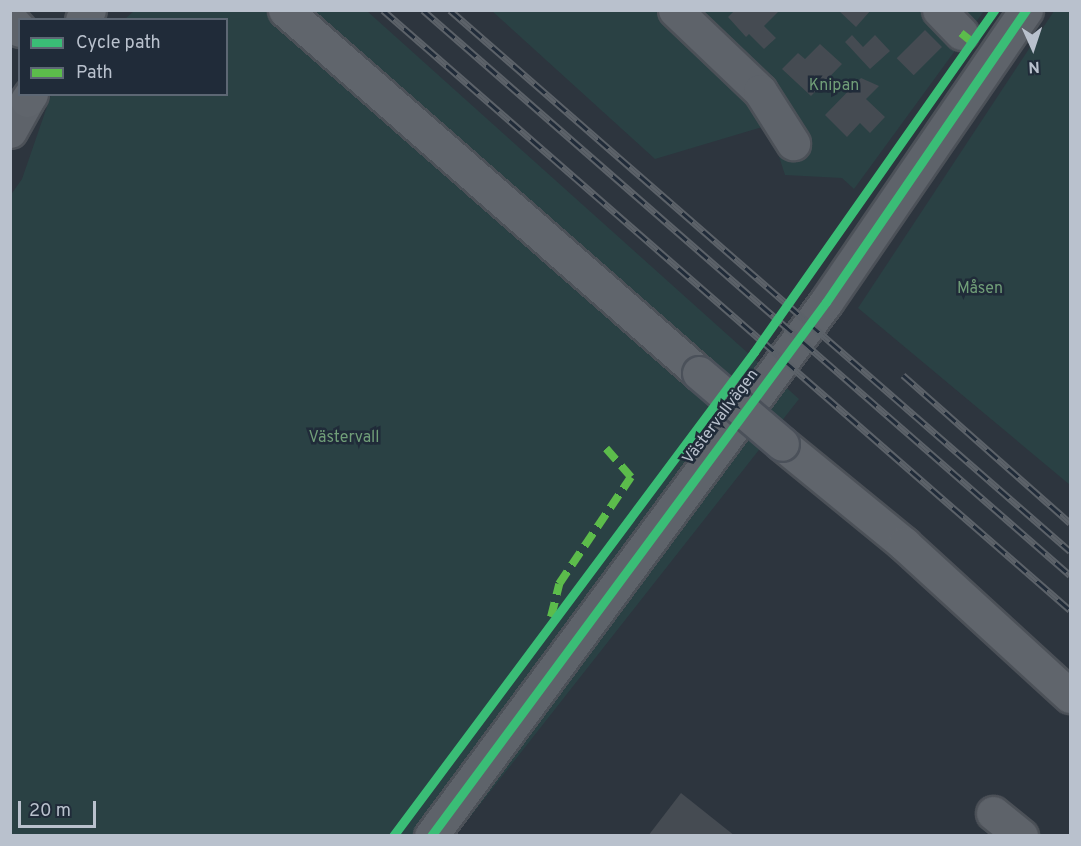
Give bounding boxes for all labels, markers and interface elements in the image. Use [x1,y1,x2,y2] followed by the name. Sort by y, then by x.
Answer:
[18,18,228,96] legend
[1003,18,1063,78] north arrow
[76,32,161,55] text: Cycle path
[1028,56,1040,76] text: N
[76,62,113,85] text: Path
[809,76,859,96] park label: Knipan
[957,279,1003,299] park label: Måsen
[679,366,763,468] street label: Västervallvägen
[309,428,379,448] park label: Västervall
[21,789,99,827] scale bar
[29,800,71,823] text: 20 m

